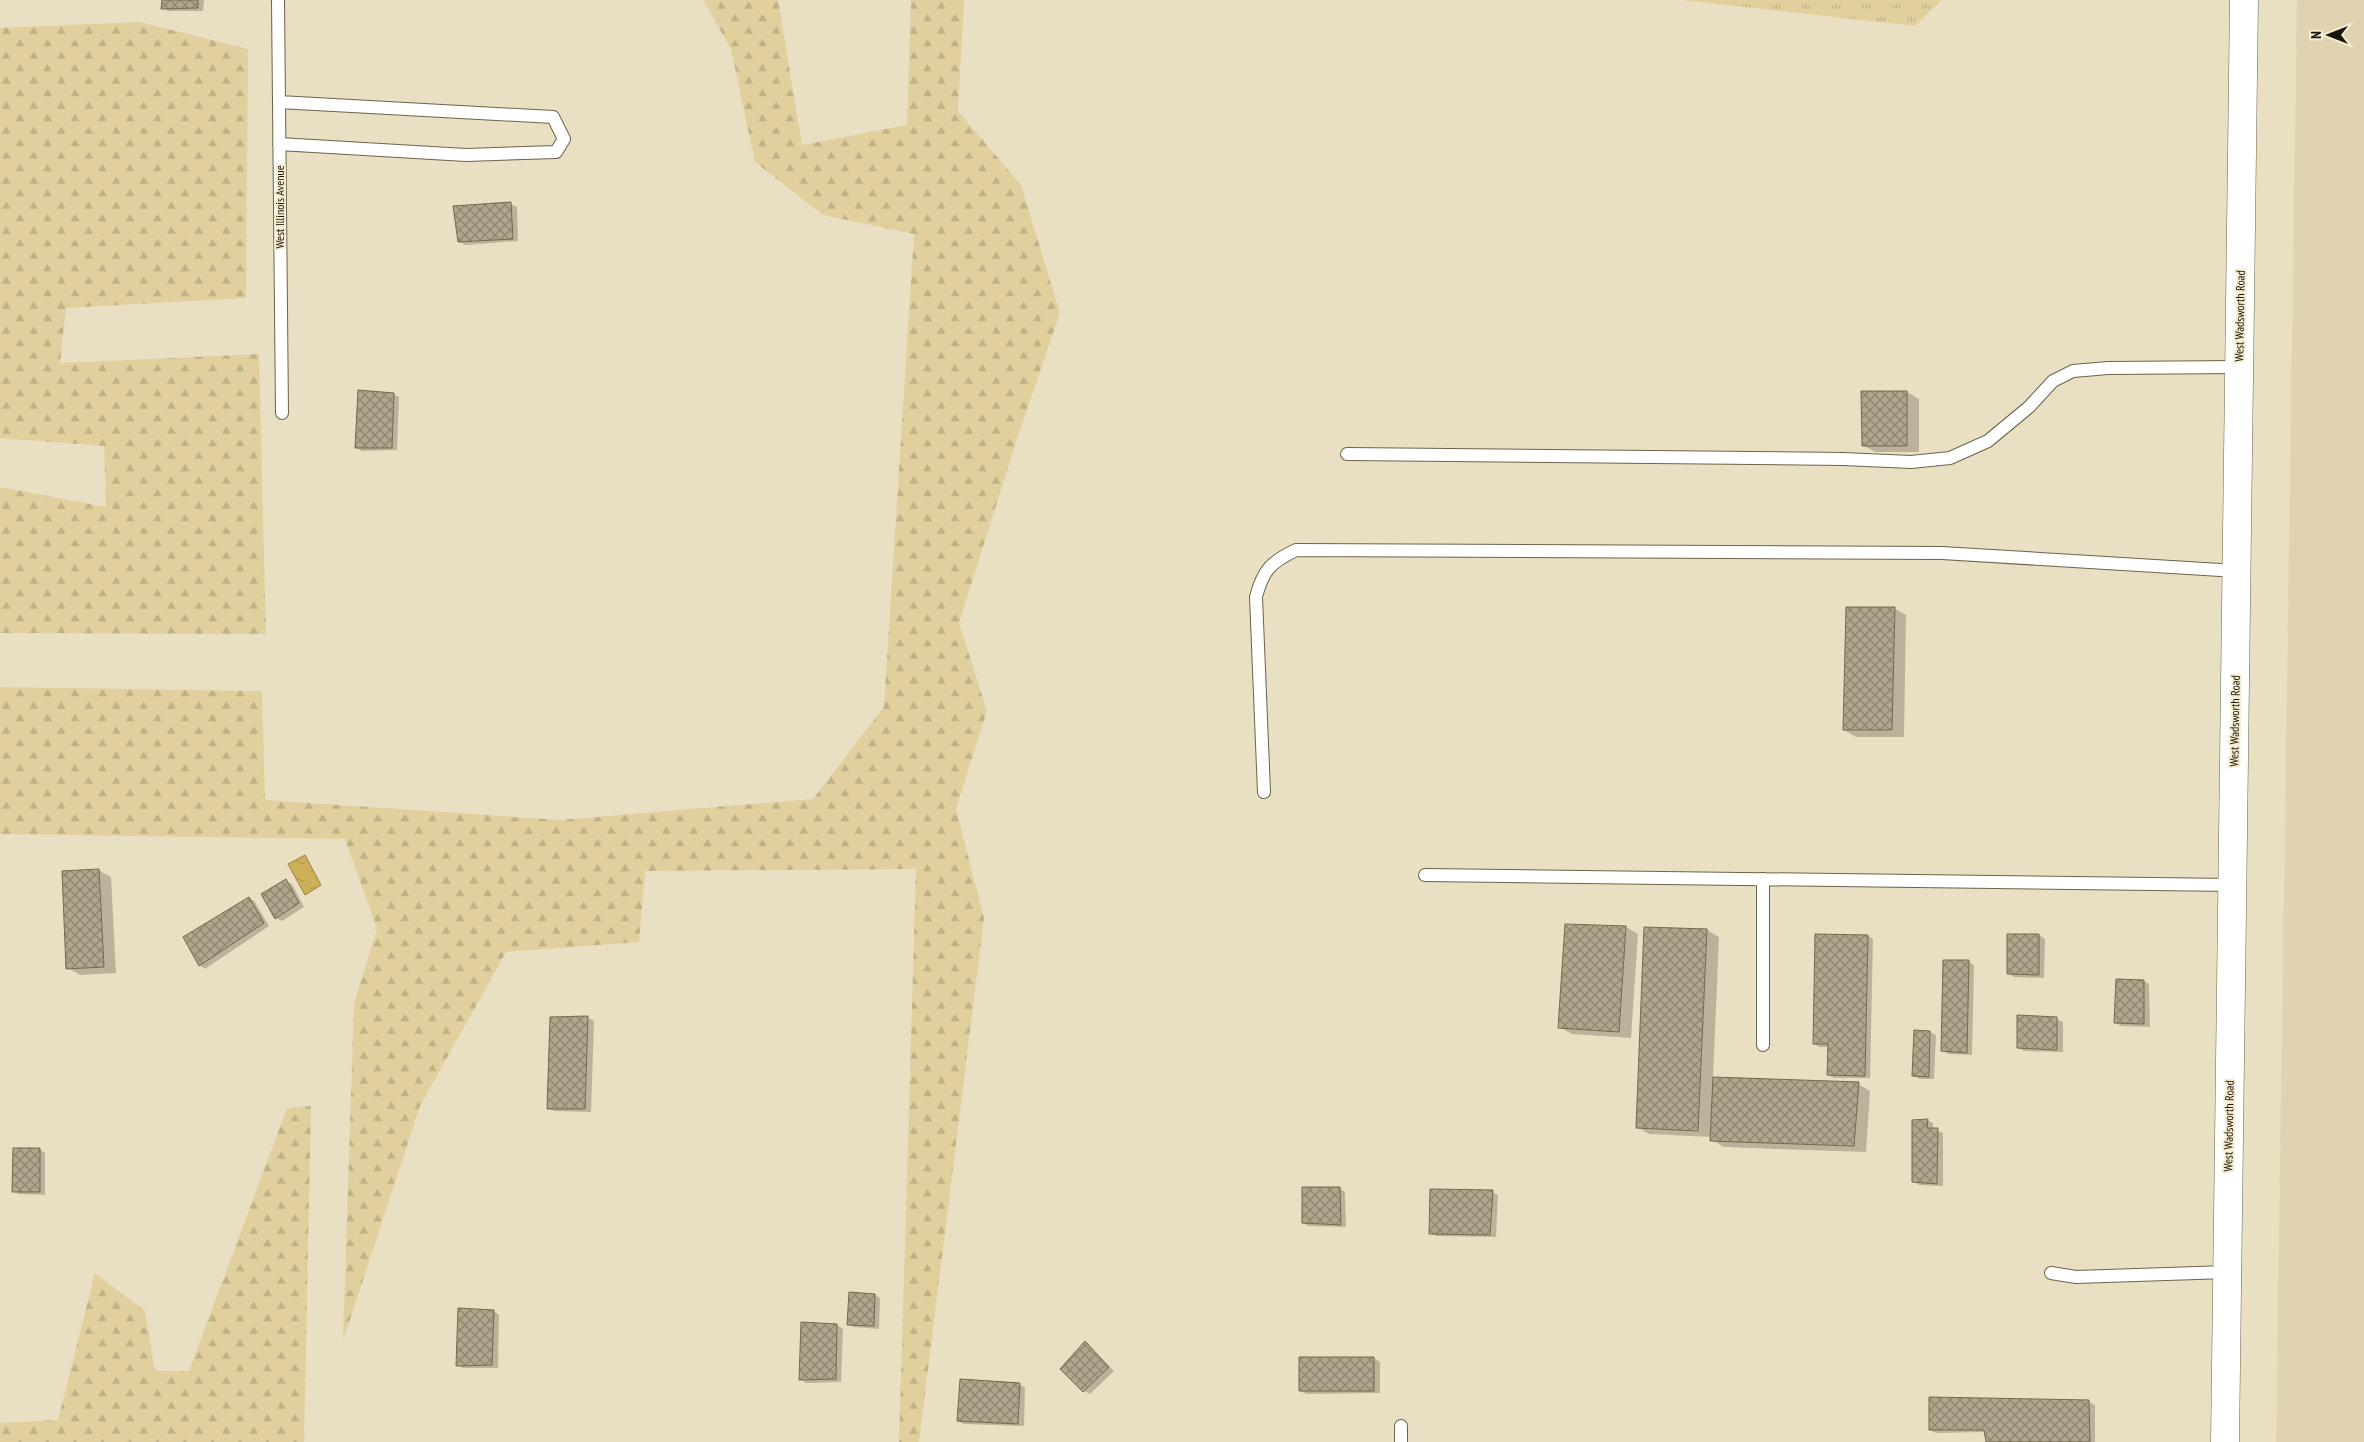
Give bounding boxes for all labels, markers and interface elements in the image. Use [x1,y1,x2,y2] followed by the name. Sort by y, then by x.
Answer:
[2304,10,2354,60] north arrow
[2307,31,2325,39] text: N
[272,165,287,249] street label: West Illinois Avenue
[2231,270,2248,362] street label: West Wadsworth Road
[2226,675,2243,767] street label: West Wadsworth Road
[2220,1080,2237,1172] street label: West Wadsworth Road

